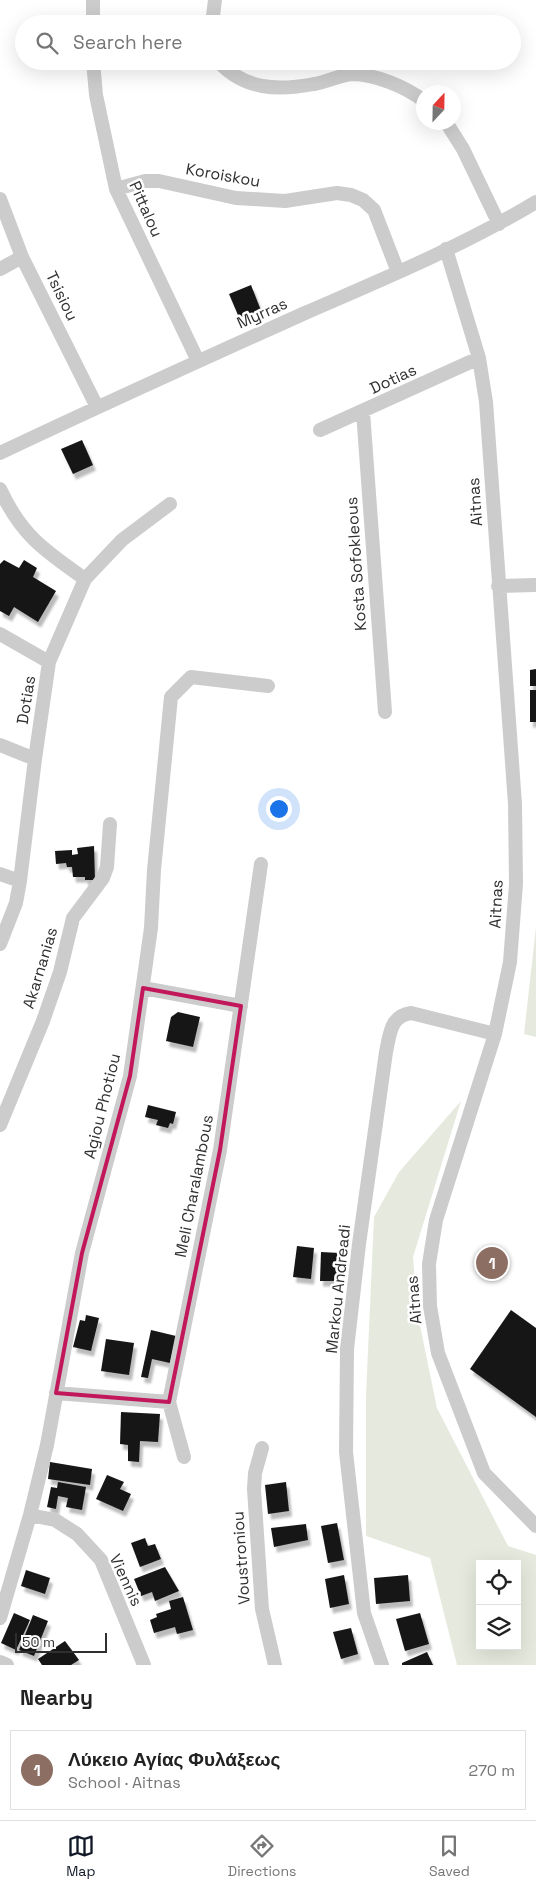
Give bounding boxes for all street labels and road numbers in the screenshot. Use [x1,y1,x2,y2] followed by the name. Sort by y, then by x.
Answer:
[184,158,262,192] street label: Koroiskou
[124,178,168,240] street label: Pittalou
[41,268,83,324] street label: Tsisiou
[234,293,290,333] street label: Myrras
[366,359,420,399] street label: Dotias
[463,477,487,527] street label: Aitnas
[341,496,371,632] street label: Kosta Sofokleous
[12,674,40,726] street label: Dotias
[484,879,508,929] street label: Aitnas
[18,925,62,1011] street label: Akarnanias
[79,1051,125,1161] street label: Agiou Photiou
[170,1113,218,1259] street label: Meli Charalambous
[321,1224,355,1354] street label: Markou Andreadi
[401,1275,427,1325] street label: Aitnas
[227,1511,255,1605] street label: Voustroniou
[105,1551,147,1609] street label: Viennis

